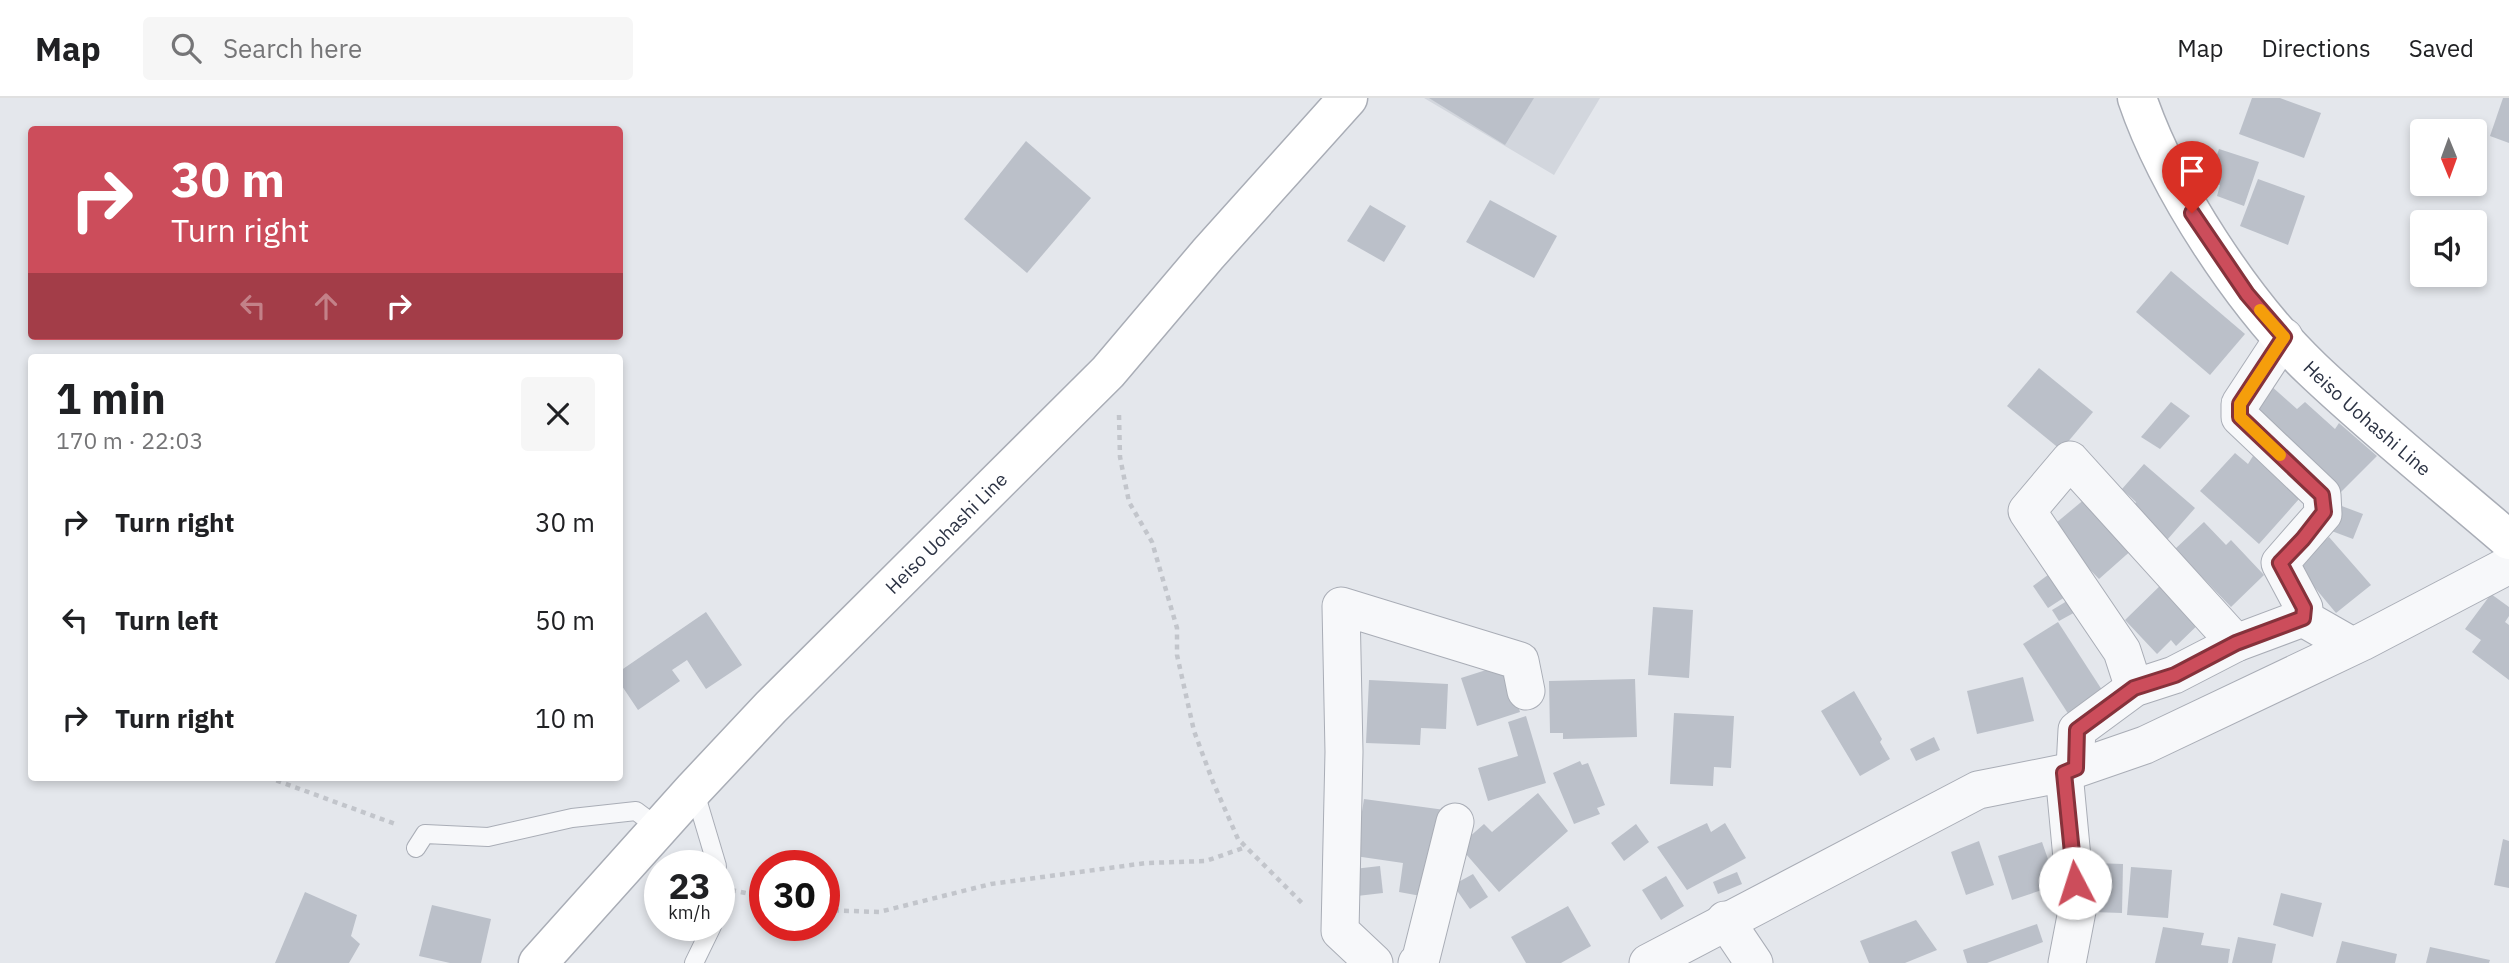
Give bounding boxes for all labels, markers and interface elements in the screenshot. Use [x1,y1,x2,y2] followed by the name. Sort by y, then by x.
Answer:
[143,17,633,80] search box
[35,27,101,70] text: Map
[167,29,205,67] icon: search
[223,31,362,65] text: Search here
[2177,32,2223,64] text: Map
[2261,32,2371,64] text: Directions
[2409,32,2474,64] text: Saved
[2410,119,2487,196] north arrow
[2410,119,2487,287] map controls
[2162,141,2222,213] pin
[171,147,285,210] text: 30 m
[2173,152,2211,190] icon: arrive
[56,154,147,245] icon: right
[171,209,309,251] text: Turn right
[2410,210,2487,287] button: sound
[234,287,272,325] icon: left
[307,287,345,325] icon: ahead
[380,287,418,325] icon: right
[2298,355,2436,481] street label: Heiso Uohashi Line
[56,371,166,426] text: 1 min
[521,377,595,451] button: close
[56,425,203,455] text: 170 m · 22:03
[880,467,1012,599] street label: Heiso Uohashi Line
[56,503,94,541] icon: right
[115,505,234,539] text: Turn right
[535,505,595,539] text: 30 m
[56,601,94,639] icon: left
[115,603,218,637] text: Turn left
[535,603,595,637] text: 50 m
[56,699,94,737] icon: right
[115,701,234,735] text: Turn right
[535,701,595,735] text: 10 m
[2038,846,2112,920] position arrow
[749,850,840,941] speed limit sign: 30
[668,863,711,909] text: 23
[668,901,711,924] text: km/h

